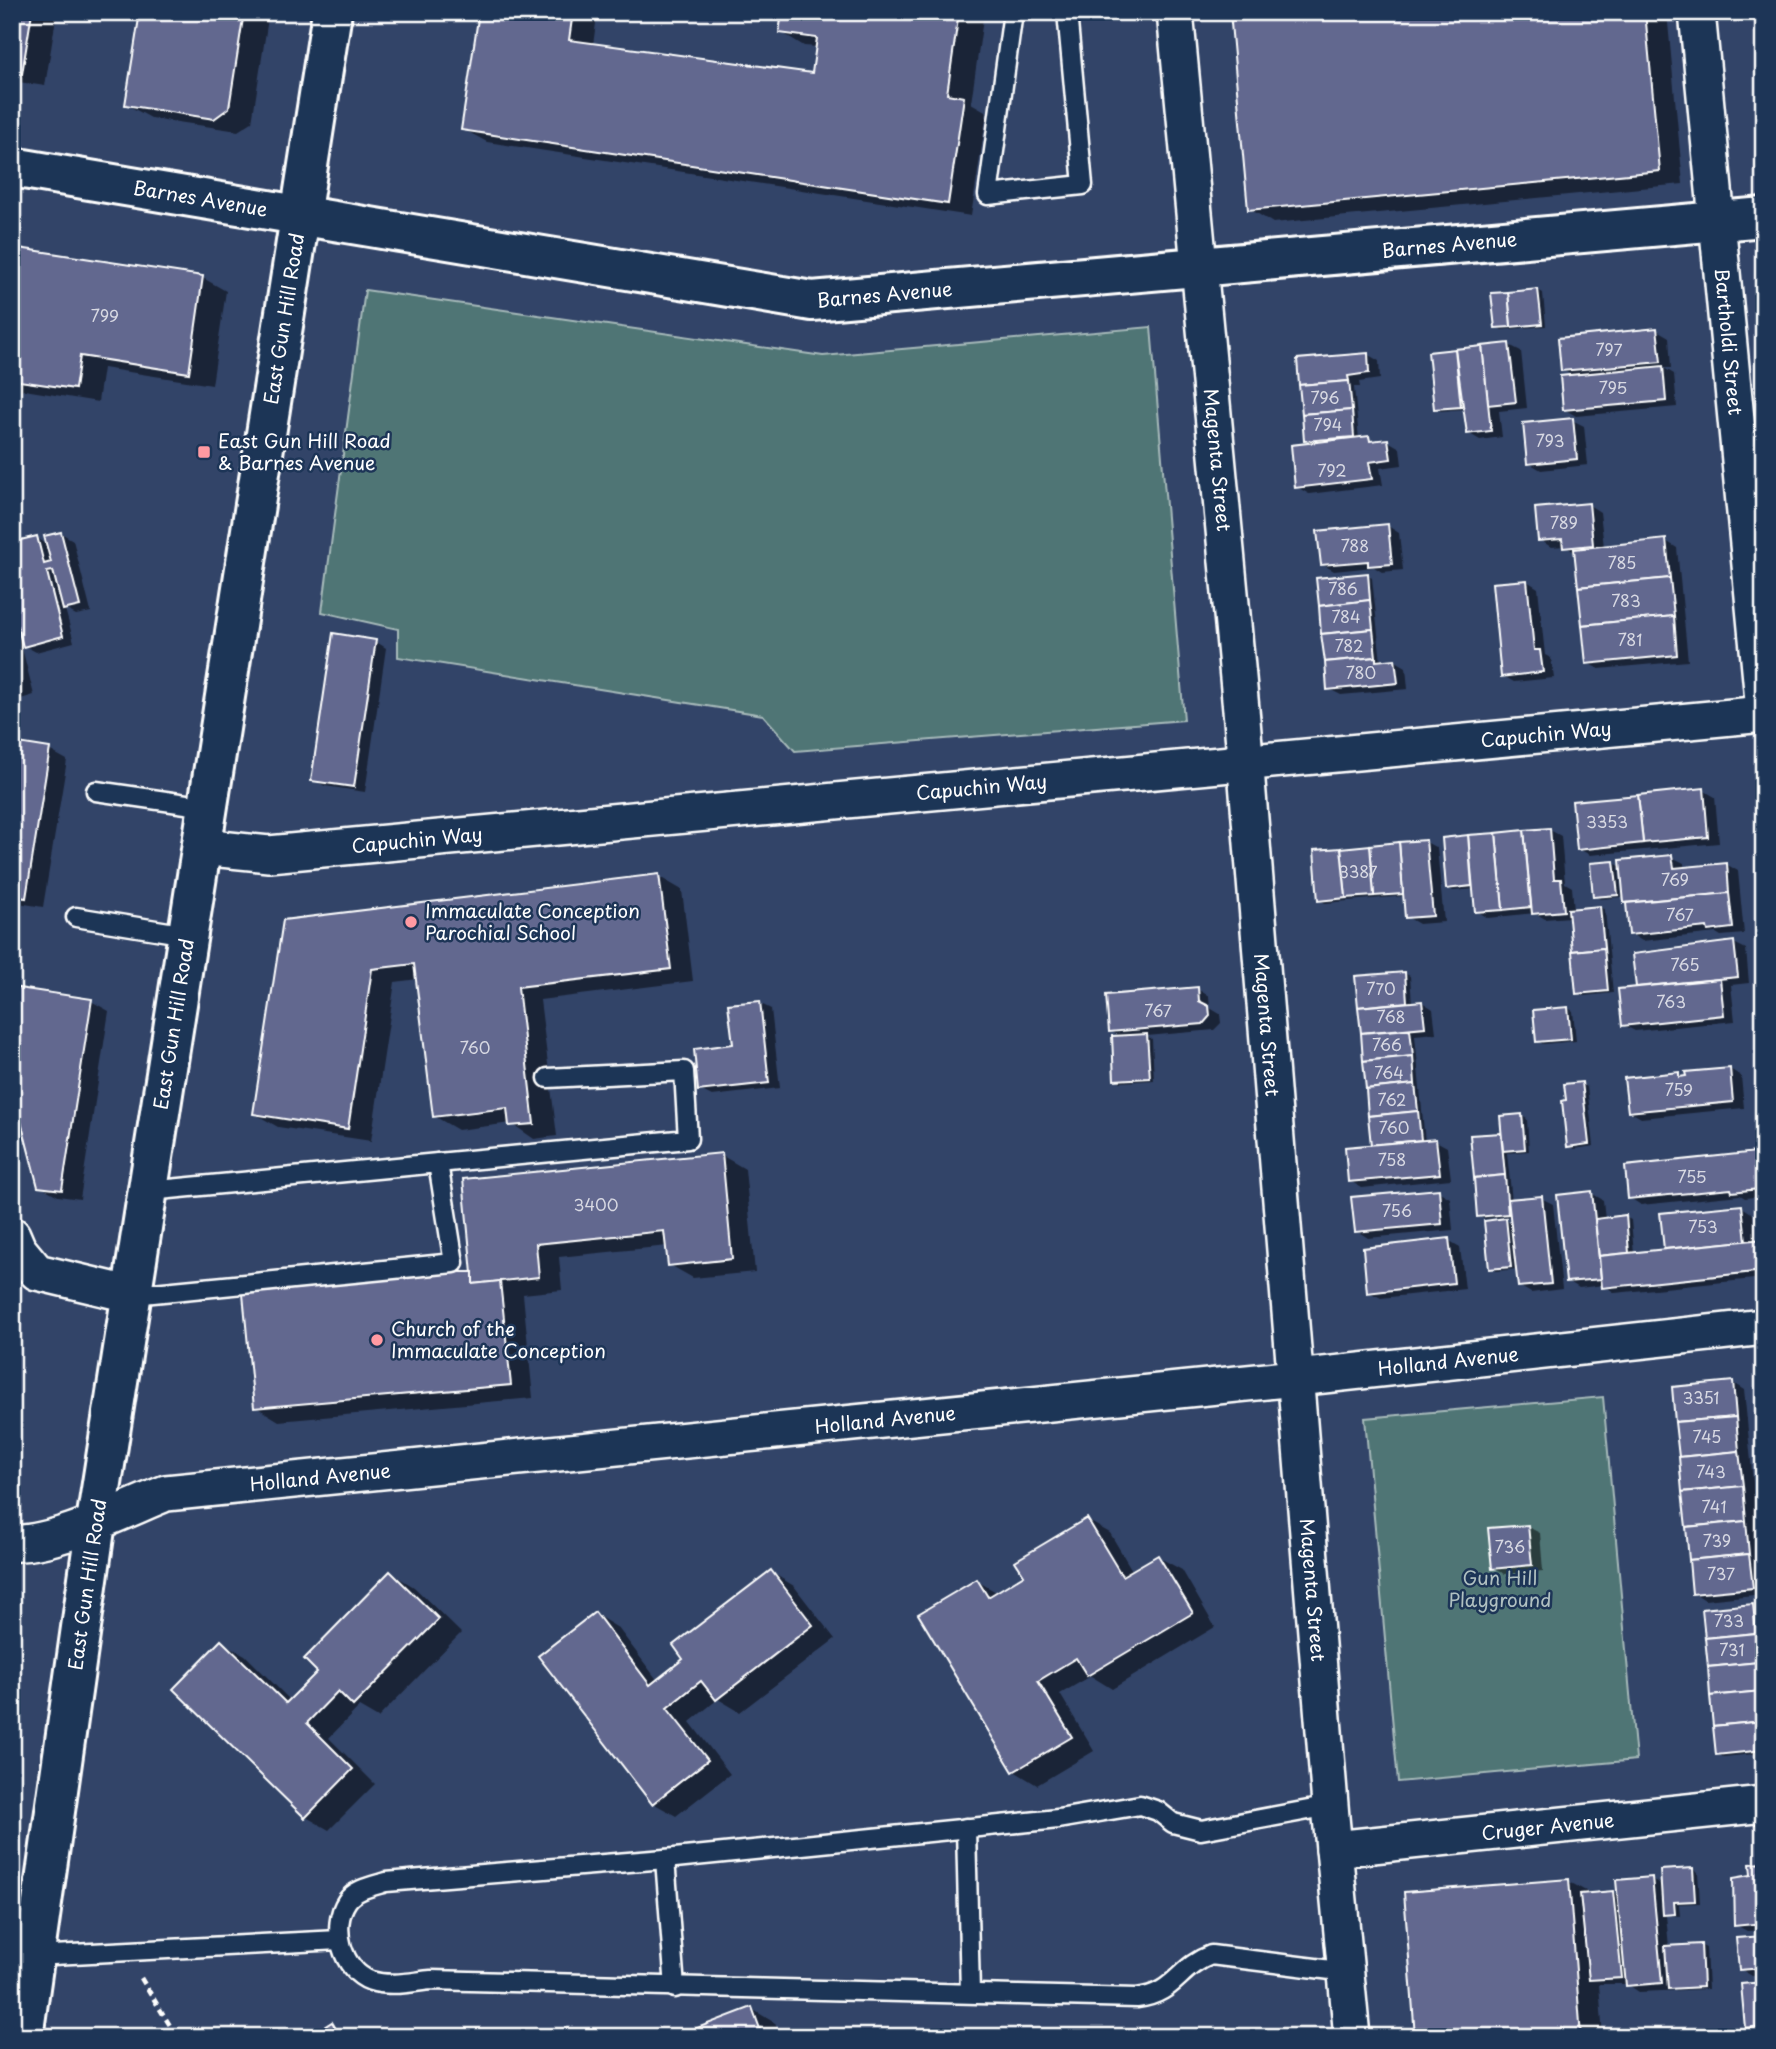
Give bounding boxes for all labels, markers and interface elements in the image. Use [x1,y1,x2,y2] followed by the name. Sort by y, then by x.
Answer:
[131,173,270,223] street label: Barnes Avenue
[1380,224,1518,264] street label: Barnes Avenue
[256,231,310,406] street label: East Gun Hill Road
[1709,266,1751,417] street label: Bartholdi Street
[816,274,953,314] street label: Barnes Avenue
[91,303,119,327] house number: 799
[1596,337,1622,361] house number: 797
[1599,375,1627,399] house number: 795
[1310,385,1340,409] house number: 796
[1198,387,1239,533] street label: Magenta Street
[1314,412,1342,436] house number: 794
[218,426,391,476] place label: East Gun Hill Road & Barnes Avenue
[1536,428,1564,452] house number: 793
[196,444,212,460] marker: East Gun Hill Road & Barnes Avenue
[1317,458,1347,482] house number: 792
[1550,510,1578,534] house number: 789
[1341,533,1369,557] house number: 788
[1608,550,1636,574] house number: 785
[1328,576,1358,600] house number: 786
[1611,588,1641,612] house number: 783
[1331,604,1361,628] house number: 784
[1618,627,1642,651] house number: 781
[1335,633,1363,657] house number: 782
[1346,660,1376,684] house number: 780
[1479,713,1613,753] street label: Capuchin Way
[915,766,1048,806] street label: Capuchin Way
[1586,809,1628,833] house number: 3353
[350,819,484,859] street label: Capuchin Way
[1338,859,1378,883] house number: 3387
[1661,867,1689,891] house number: 769
[425,896,640,946] place label: Immaculate Conception Parochial School
[1666,902,1694,926] house number: 767
[403,914,419,930] marker: Immaculate Conception Parochial School
[146,937,200,1112] street label: East Gun Hill Road
[1248,952,1288,1098] street label: Magenta Street
[1671,952,1699,976] house number: 765
[1366,976,1396,1000] house number: 770
[1656,989,1686,1013] house number: 763
[1144,998,1172,1022] house number: 767
[1377,1004,1405,1028] house number: 768
[1372,1032,1402,1056] house number: 766
[460,1035,490,1059] house number: 760
[1374,1060,1404,1084] house number: 764
[1665,1077,1693,1101] house number: 759
[1378,1087,1406,1111] house number: 762
[1379,1115,1409,1139] house number: 760
[1378,1147,1406,1171] house number: 758
[1678,1164,1706,1188] house number: 755
[574,1192,618,1216] house number: 3400
[1382,1198,1412,1222] house number: 756
[1688,1214,1718,1238] house number: 753
[391,1314,606,1364] place label: Church of the Immaculate Conception
[369,1332,385,1348] marker: Church of the Immaculate Conception
[1376,1339,1520,1382] street label: Holland Avenue
[1683,1385,1719,1409] house number: 3351
[813,1398,957,1440] street label: Holland Avenue
[1693,1424,1721,1448] house number: 745
[248,1455,392,1497] street label: Holland Avenue
[1696,1459,1726,1483] house number: 743
[1701,1494,1727,1518] house number: 741
[60,1497,112,1672] street label: East Gun Hill Road
[1294,1517,1333,1663] street label: Magenta Street
[1703,1528,1731,1552] house number: 739
[1495,1534,1525,1558] house number: 736
[1707,1561,1735,1585] house number: 737
[1449,1563,1551,1613] park label: Gun Hill Playground
[1714,1608,1744,1632] house number: 733
[1719,1637,1745,1661] house number: 731
[1480,1805,1616,1846] street label: Cruger Avenue

